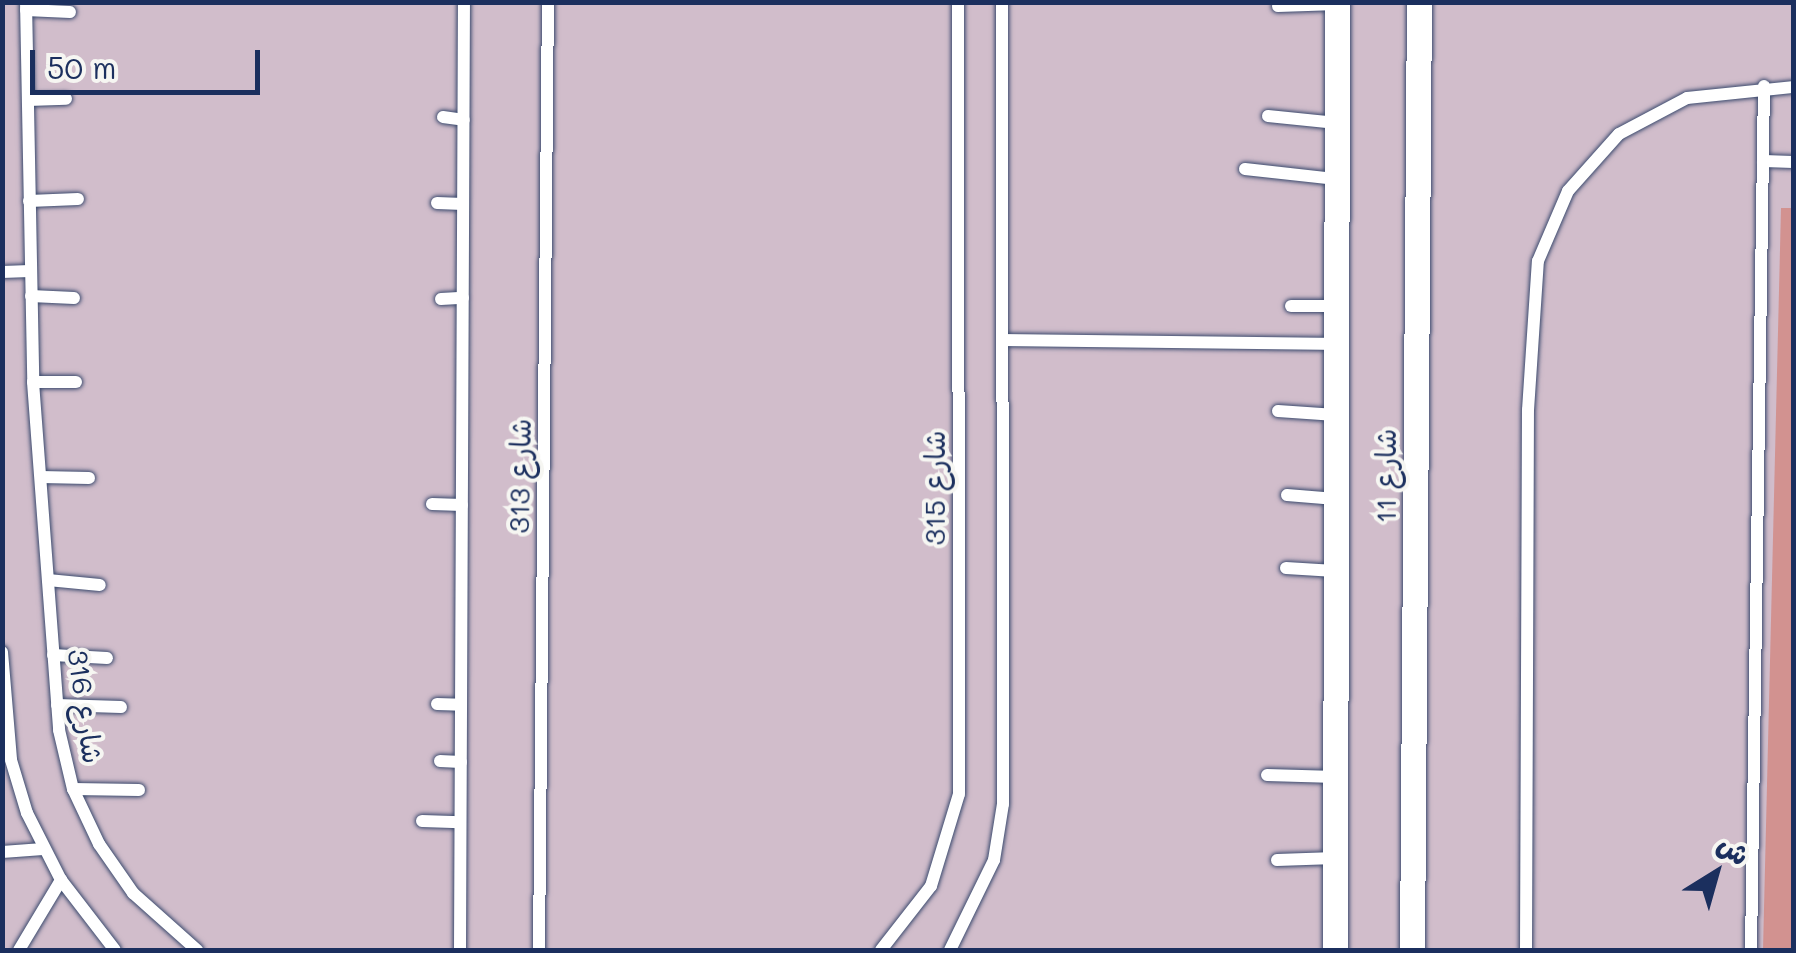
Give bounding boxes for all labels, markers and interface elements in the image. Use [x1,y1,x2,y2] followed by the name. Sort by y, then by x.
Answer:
[35,30,265,92] scale bar
[47,47,117,87] text: 50 m
[501,418,537,534] street label: شارع 313
[1368,429,1402,523] street label: شارع 11
[917,431,951,545] street label: شارع 315
[61,647,111,765] street label: شارع 316
[1666,823,1766,923] north arrow
[1711,825,1757,873] text: ش

